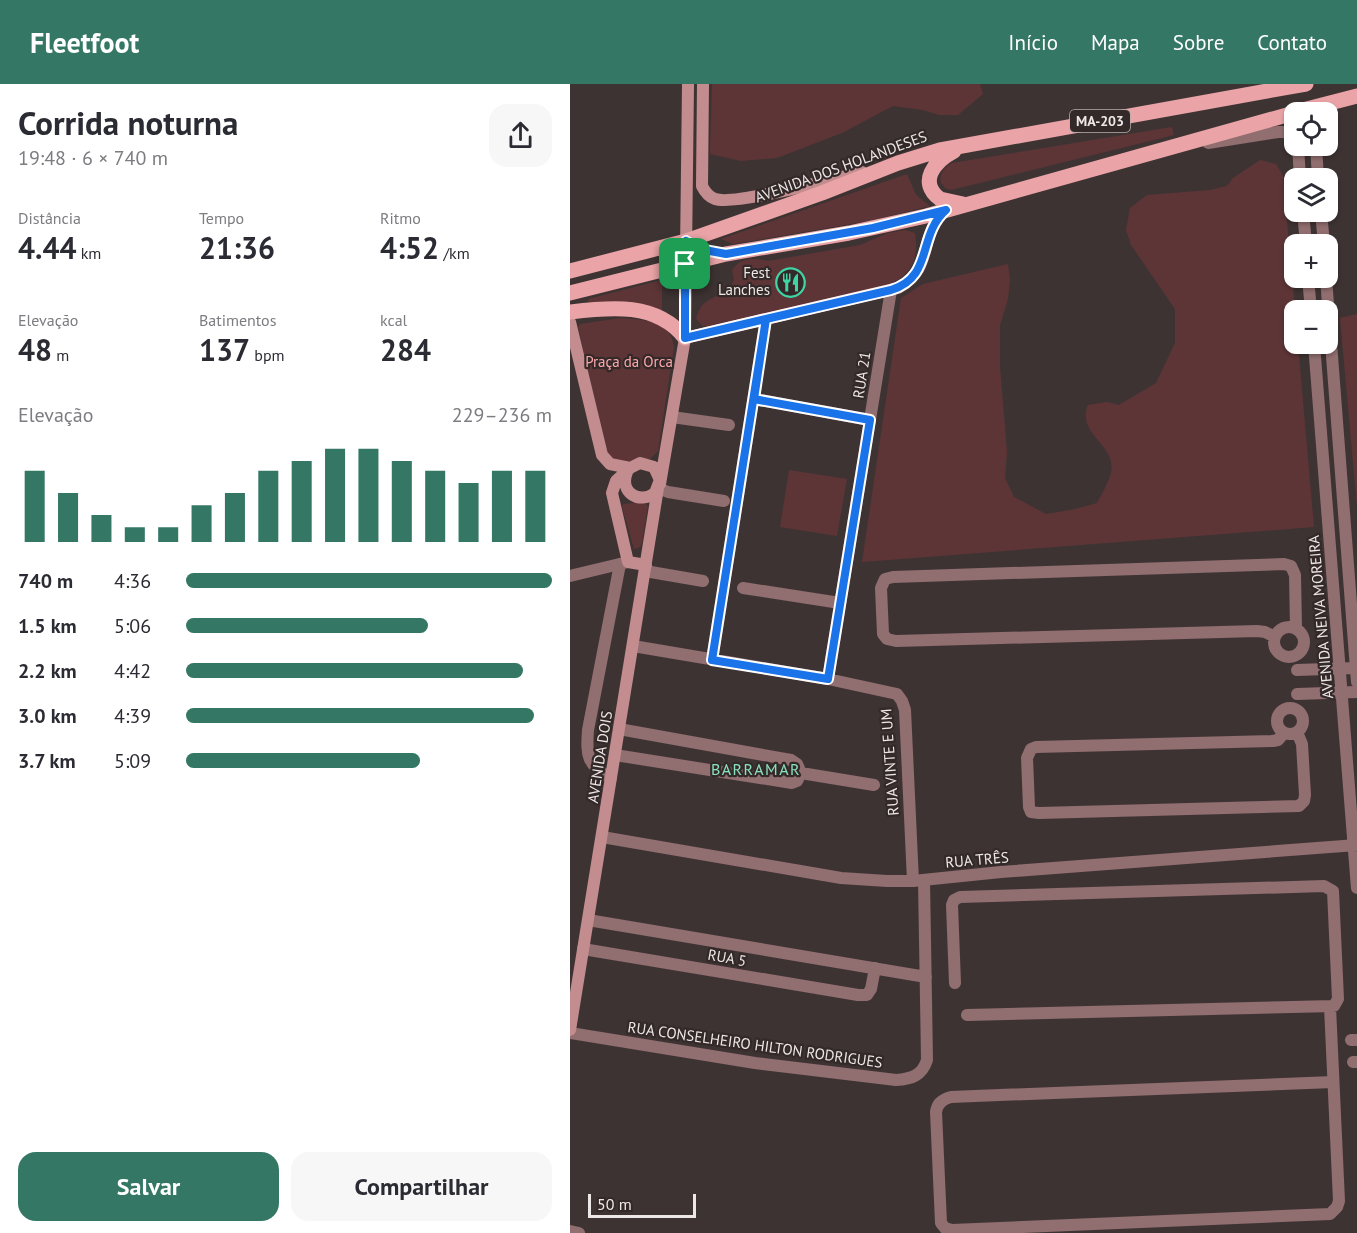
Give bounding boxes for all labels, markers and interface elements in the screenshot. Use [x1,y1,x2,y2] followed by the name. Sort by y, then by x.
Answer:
[30,24,139,61] text: Fleetfoot
[1008,29,1058,56] text: Início
[1091,29,1140,56] text: Mapa
[1173,29,1224,56] text: Sobre
[1257,29,1327,56] text: Contato
[18,101,238,144] text: Corrida noturna
[1284,102,1338,354] map controls
[1284,102,1338,156] button: locate
[489,104,552,167] button: share
[1070,110,1130,132] road number: MA-203
[752,127,929,207] street label: AVENIDA DOS HOLANDESES
[18,145,168,171] text: 19:48 · 6 × 740 m
[1284,168,1338,222] button: layers
[18,208,81,228] text: Distância
[199,208,244,228] text: Tempo
[380,208,421,228] text: Ritmo
[18,228,76,267] text: 4.44
[199,228,275,267] text: 21:36
[380,228,439,267] text: 4:52
[1284,234,1338,288] button: +
[659,238,710,289] pin
[76,243,101,263] text: km
[439,243,470,263] text: /km
[668,247,701,280] icon: arrive
[718,263,770,299] place label: Fest Lanches
[775,266,807,298] restaurant icon: Fest Lanches
[1284,300,1338,354] button: −
[18,310,78,330] text: Elevação
[199,310,276,330] text: Batimentos
[380,310,407,330] text: kcal
[18,330,52,369] text: 48
[199,330,250,369] text: 137
[380,330,431,369] text: 284
[52,345,69,365] text: m
[250,345,285,365] text: bpm
[848,350,875,400] street label: RUA 21
[585,352,673,371] park label: Praça da Orca
[18,402,94,428] text: Elevação
[452,402,552,428] text: 229–236 m
[1304,534,1337,700] street label: AVENIDA NEIVA MOREIRA
[18,568,73,594] text: 740 m
[114,568,151,594] text: 4:36
[18,613,77,639] text: 1.5 km
[114,613,151,639] text: 5:06
[18,658,77,684] text: 2.2 km
[114,658,151,684] text: 4:42
[18,703,77,729] text: 3.0 km
[114,703,151,729] text: 4:39
[876,708,903,816] street label: RUA VINTE E UM
[583,709,616,804] street label: AVENIDA DOIS
[18,748,76,774] text: 3.7 km
[114,748,151,774] text: 5:09
[711,759,801,779] district label: BARRAMAR
[944,847,1010,872] street label: RUA TRÊS
[706,945,748,970] street label: RUA 5
[626,1017,884,1072] street label: RUA CONSELHEIRO HILTON RODRIGUES
[18,1152,279,1221] button: Salvar
[291,1152,552,1221] button: Compartilhar
[588,1191,696,1218] scale bar
[597,1194,632,1214] text: 50 m

